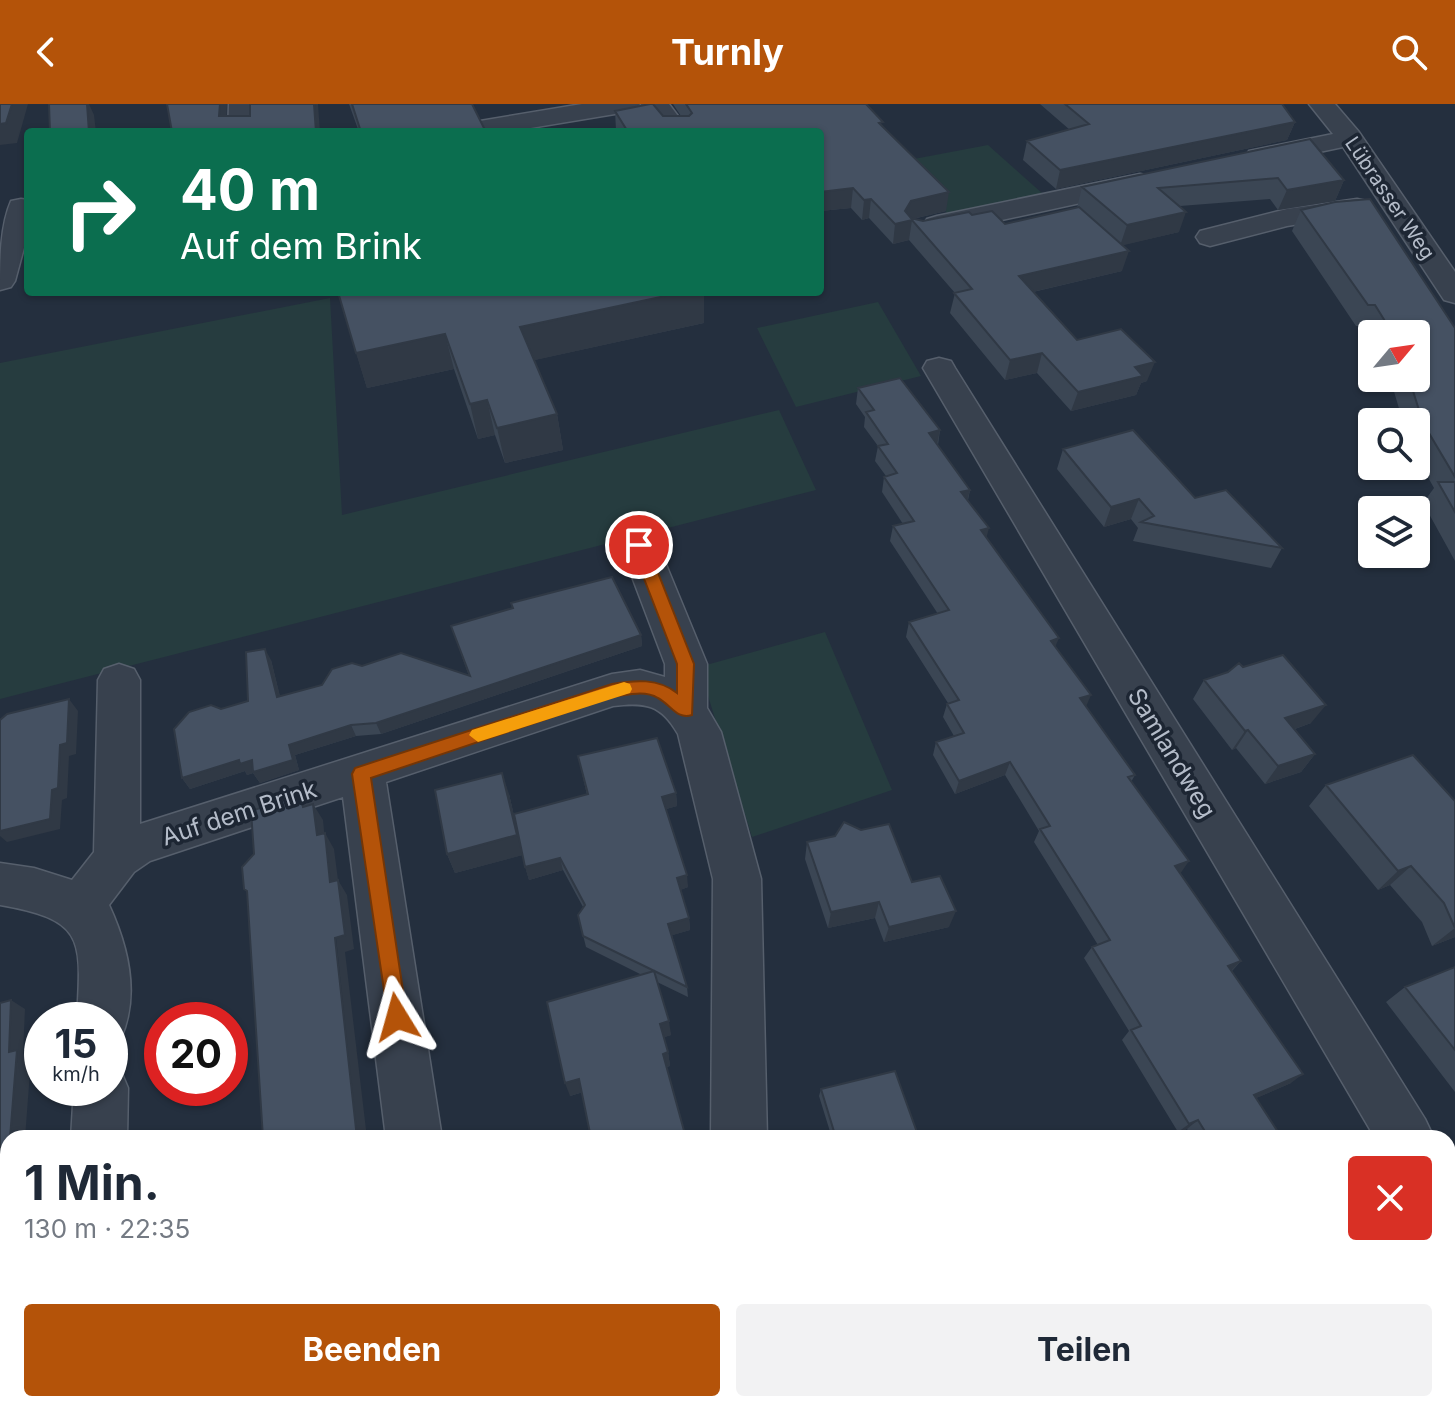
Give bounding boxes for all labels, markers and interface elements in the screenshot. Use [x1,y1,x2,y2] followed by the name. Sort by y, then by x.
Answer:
[24,30,68,74] icon: back
[671,30,784,74] text: Turnly
[1387,30,1431,74] icon: search
[1340,132,1440,264] street label: Lübrasser Weg
[180,156,320,224] text: 40 m
[48,160,152,264] icon: right
[180,224,422,268] text: Auf dem Brink
[1358,320,1430,392] north arrow
[1358,320,1430,568] map controls
[1358,408,1430,480] button: search
[1358,496,1430,568] button: layers
[605,511,673,579] pin
[617,523,661,567] icon: arrive
[1122,683,1222,823] street label: Samlandweg
[158,774,320,852] street label: Auf dem Brink
[355,975,439,1059] position arrow
[144,1002,248,1106] speed limit sign: 20
[55,1019,97,1068] text: 15
[52,1062,100,1086] text: km/h
[24,1153,160,1212] text: 1 Min.
[1348,1156,1432,1240] button: close
[24,1213,190,1244] text: 130 m · 22:35
[24,1304,720,1396] button: Beenden
[736,1304,1432,1396] button: Teilen

